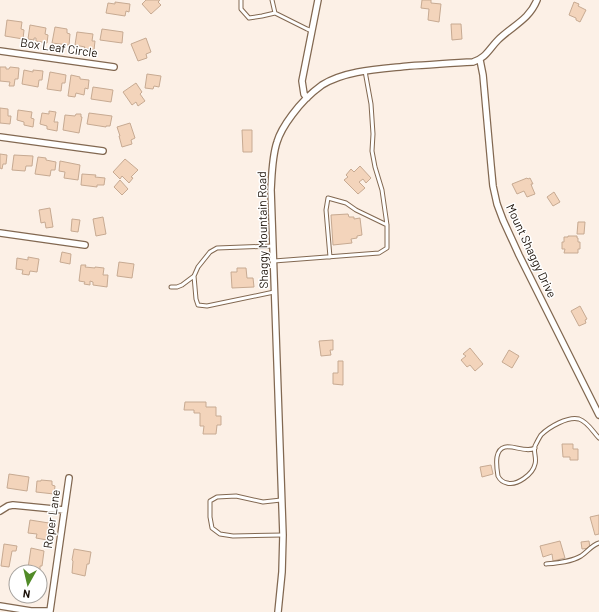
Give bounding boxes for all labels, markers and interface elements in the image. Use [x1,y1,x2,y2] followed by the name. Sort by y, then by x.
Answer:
[20,35,99,59] street label: Box Leaf Circle
[254,171,270,289] street label: Shaggy Mountain Road
[504,201,560,300] street label: Mount Shaggy Drive
[40,489,62,549] street label: Roper Lane
[8,564,48,604] north arrow
[22,587,31,601] text: N

